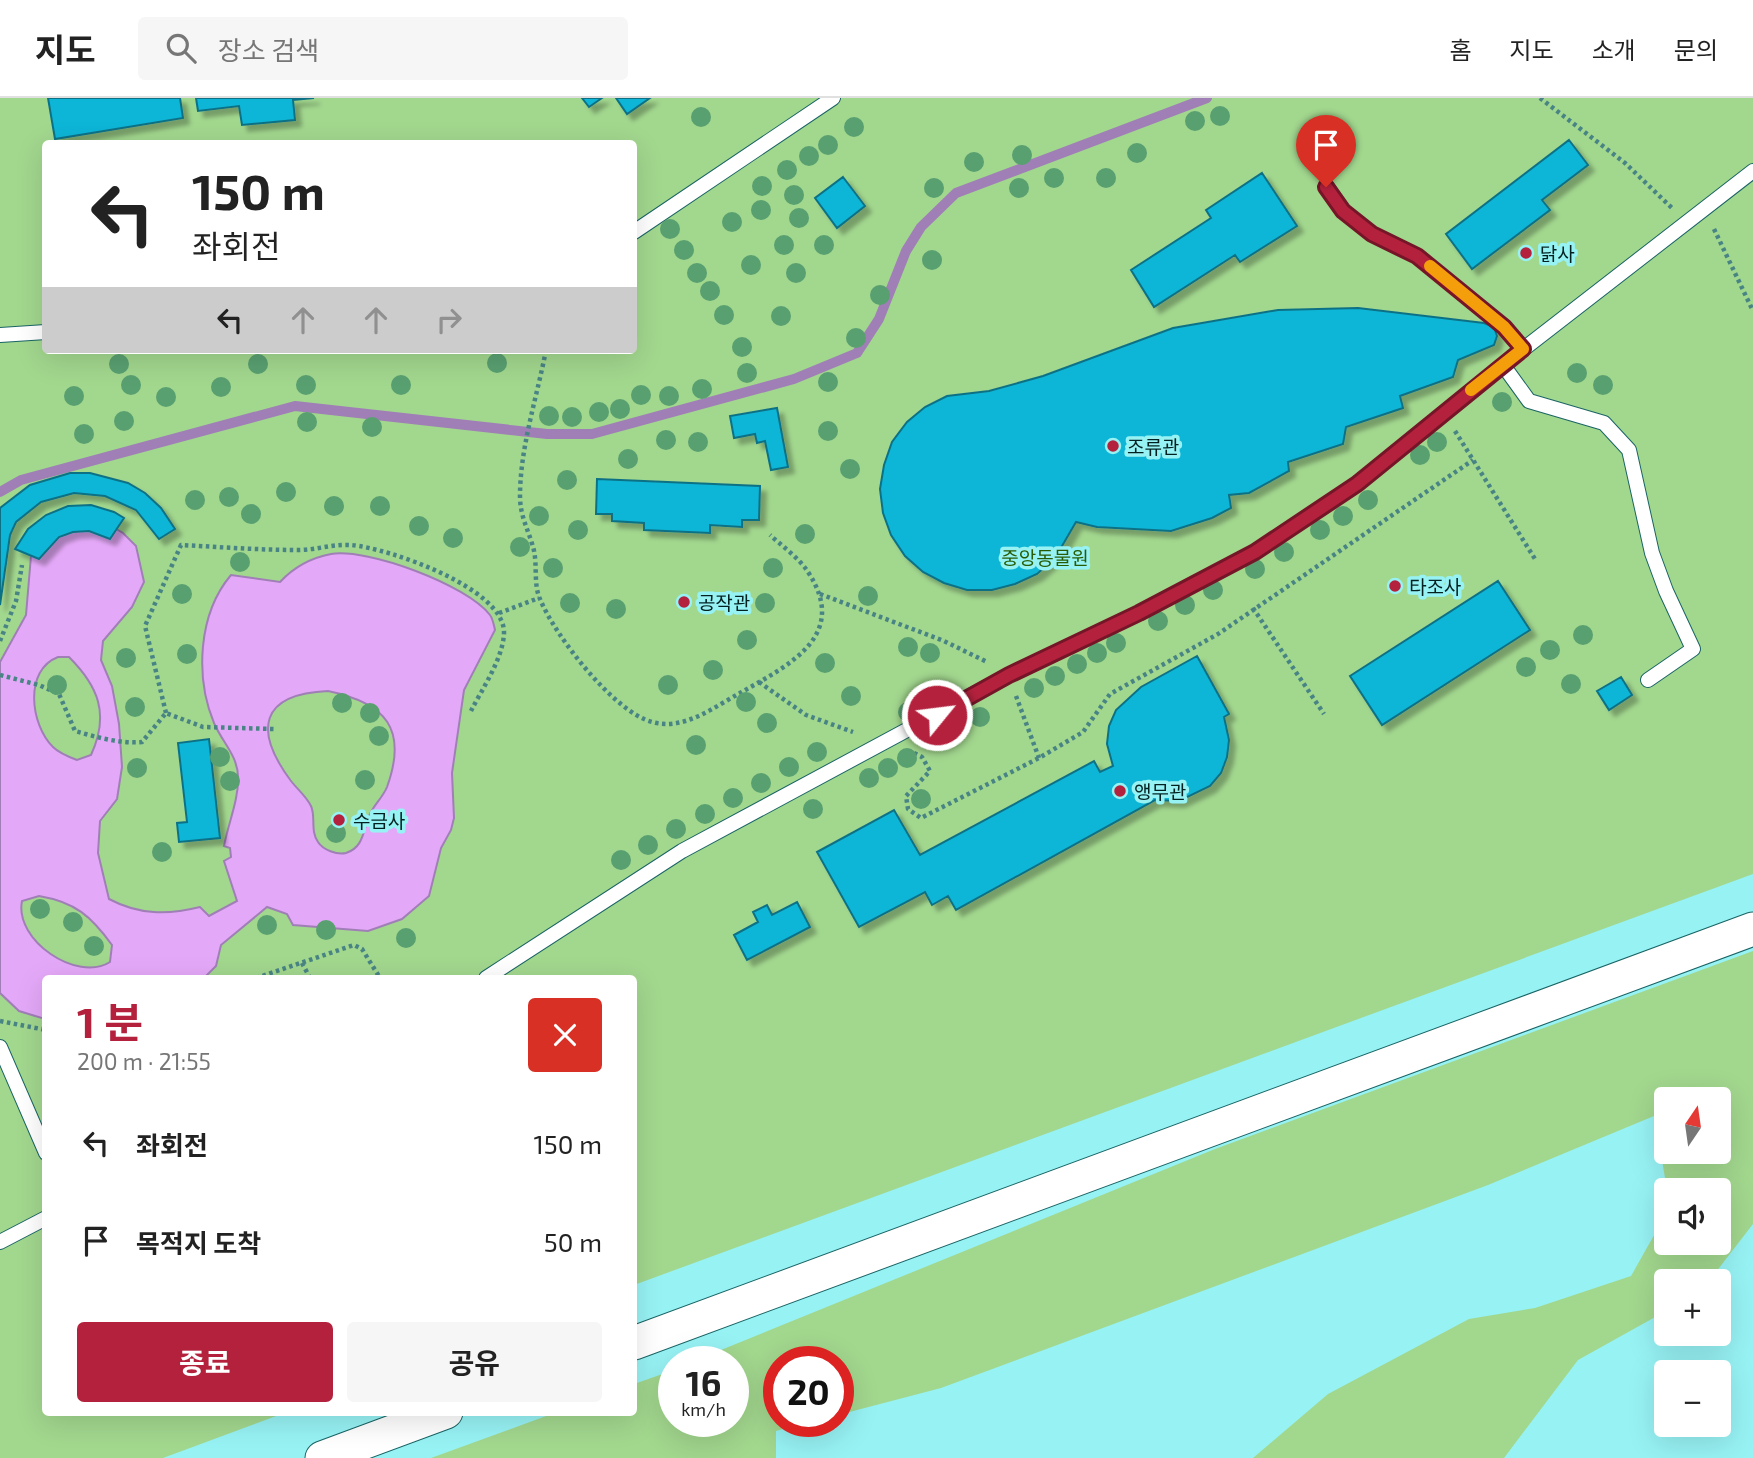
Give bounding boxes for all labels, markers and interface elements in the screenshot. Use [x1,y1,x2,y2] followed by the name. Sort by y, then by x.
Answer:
[138,17,628,80] search box
[35,29,96,69] text: 지도
[162,29,200,67] icon: search
[218,34,319,65] text: 장소 검색
[1449,35,1471,64] text: 홈
[1509,35,1554,64] text: 지도
[1592,35,1636,64] text: 소개
[1674,35,1718,64] text: 문의
[1296,115,1356,187] pin
[1307,126,1345,164] icon: arrive
[192,161,325,220] text: 150 m
[77,168,168,259] icon: left
[192,226,280,264] text: 좌회전
[1540,242,1575,265] place label: 닭사
[1518,245,1534,261] marker: 닭사
[211,301,249,339] icon: left
[284,301,322,339] icon: ahead
[357,301,395,339] icon: ahead
[430,301,468,339] icon: right
[1127,435,1179,458] place label: 조류관
[1105,438,1121,454] marker: 조류관
[1001,546,1089,569] park label: 중앙동물원
[1409,575,1461,598] place label: 타조사
[1387,578,1403,594] marker: 타조사
[698,591,750,614] place label: 공작관
[676,594,692,610] marker: 공작관
[900,678,974,752] position arrow
[1134,780,1186,803] place label: 앵무관
[1112,783,1128,799] marker: 앵무관
[353,809,405,832] place label: 수금사
[331,812,347,828] marker: 수금사
[77,996,143,1046] text: 1 분
[528,998,602,1072] button: close
[77,1047,211,1075] text: 200 m · 21:55
[1654,1087,1731,1164] north arrow
[1654,1087,1731,1437] map controls
[77,1124,115,1162] icon: left
[533,1128,602,1159] text: 150 m
[136,1129,208,1160] text: 좌회전
[1654,1178,1731,1255] button: sound
[77,1222,115,1260] icon: arrive
[544,1226,602,1257] text: 50 m
[136,1227,261,1258] text: 목적지 도착
[1654,1269,1731,1346] button: +
[77,1322,333,1402] button: 종료
[347,1322,602,1402] button: 공유
[763,1346,854,1437] speed limit sign: 20
[1654,1360,1731,1437] button: −
[686,1361,721,1403] text: 16
[681,1398,726,1420] text: km/h

